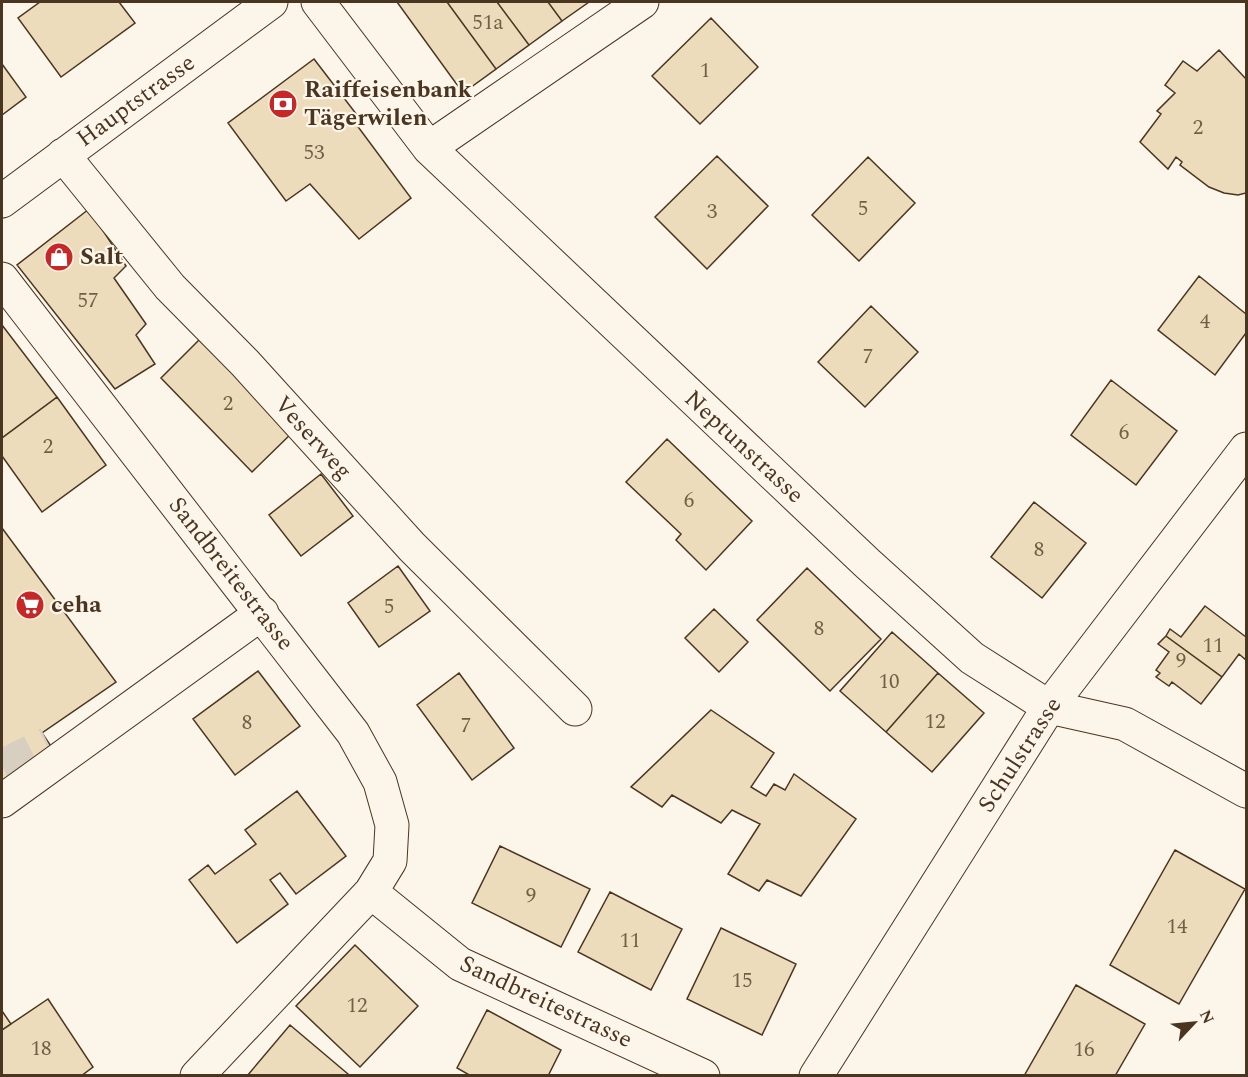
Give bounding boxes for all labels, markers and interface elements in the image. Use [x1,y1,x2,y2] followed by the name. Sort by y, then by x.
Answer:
[472,7,504,39] house number: 51a
[69,46,203,156] street label: Hauptstrasse
[700,55,710,87] house number: 1
[304,72,473,136] place label: Raiffeisenbank Tägerwilen
[267,88,299,120] bank icon: Raiffeisenbank Tägerwilen
[1193,112,1203,144] house number: 2
[304,137,325,169] house number: 53
[858,193,868,225] house number: 5
[707,196,718,228] house number: 3
[80,239,123,275] place label: Salt
[43,241,75,273] shop icon: Salt
[78,285,99,317] house number: 57
[1200,306,1211,338] house number: 4
[863,341,873,373] house number: 7
[676,382,812,512] street label: Neptunstrasse
[223,388,233,420] house number: 2
[265,388,361,488] street label: Veserweg
[1119,417,1129,449] house number: 6
[43,431,53,463] house number: 2
[684,485,694,517] house number: 6
[159,489,303,659] street label: Sandbreitestrasse
[1034,534,1044,566] house number: 8
[51,587,102,623] place label: ceha
[14,589,46,621] supermarket icon: ceha
[384,591,394,623] house number: 5
[814,613,824,645] house number: 8
[1203,630,1224,662] house number: 11
[1176,645,1186,677] house number: 9
[879,666,900,698] house number: 10
[969,690,1071,820] street label: Schulstrasse
[925,706,946,738] house number: 12
[242,707,252,739] house number: 8
[461,710,471,742] house number: 7
[526,880,536,912] house number: 9
[1167,911,1188,943] house number: 14
[620,925,641,957] house number: 11
[454,946,638,1058] street label: Sandbreitestrasse
[732,965,753,997] house number: 15
[347,990,368,1022] house number: 12
[1164,993,1224,1053] north arrow
[1193,1006,1220,1028] text: N
[31,1033,52,1065] house number: 18
[1074,1034,1095,1066] house number: 16

